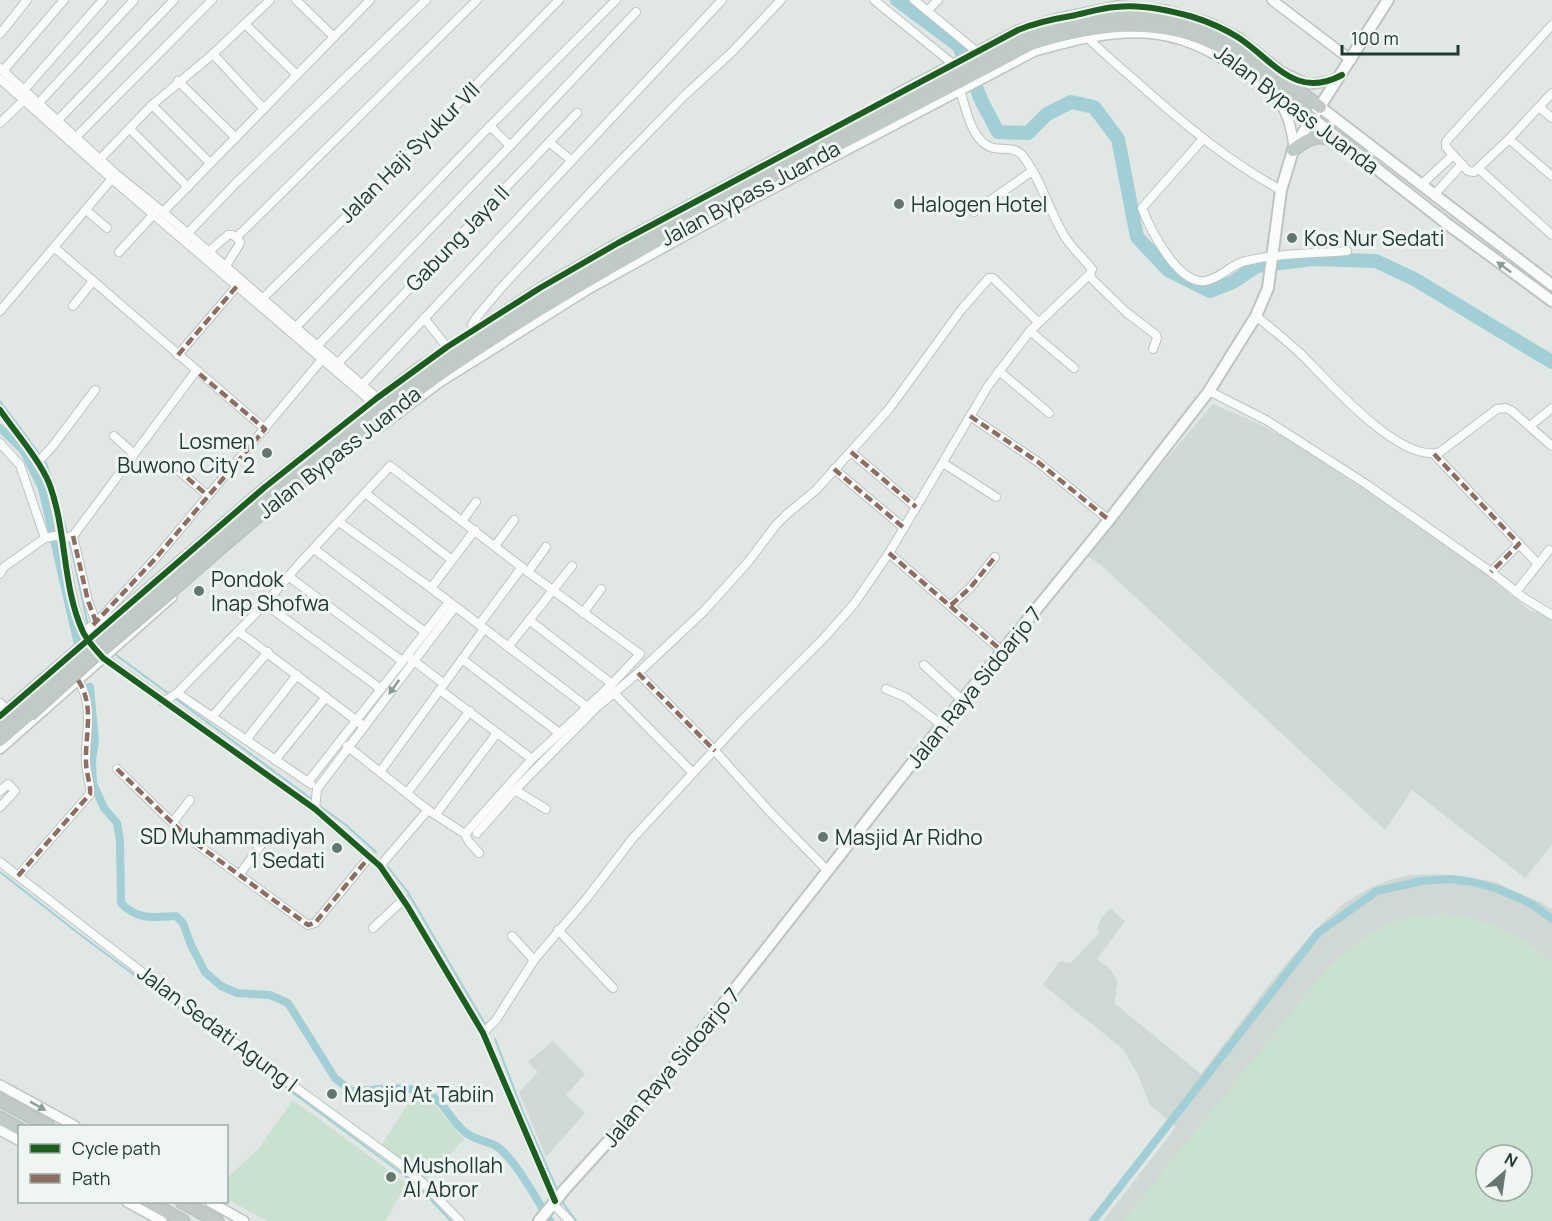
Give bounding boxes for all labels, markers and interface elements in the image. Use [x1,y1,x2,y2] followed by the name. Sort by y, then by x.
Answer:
[1342,18,1458,56] scale bar
[1351,26,1399,50] text: 100 m
[1209,38,1385,180] street label: Jalan Bypass Juanda
[332,75,486,229] street label: Jalan Haji Syukur VII
[655,134,845,252] street label: Jalan Bypass Juanda
[399,179,515,297] street label: Gabung Jaya II
[911,190,1047,218] place label: Halogen Hotel
[892,197,906,211] marker: Halogen Hotel
[1304,224,1444,252] place label: Kos Nur Sedati
[1285,231,1299,245] marker: Kos Nur Sedati
[1497,261,1513,273] one-way arrow
[252,380,426,524] street label: Jalan Bypass Juanda
[117,427,255,479] place label: Losmen Buwono City 2
[260,446,274,460] marker: Losmen Buwono City 2
[211,565,329,617] place label: Pondok Inap Shofwa
[192,584,206,598] marker: Pondok Inap Shofwa
[900,601,1048,773] street label: Jalan Raya Sidoarjo 7
[388,678,400,694] one-way arrow
[140,822,325,874] place label: SD Muhammadiyah 1 Sedati
[835,823,983,851] place label: Masjid Ar Ridho
[816,830,830,844] marker: Masjid Ar Ridho
[330,841,344,855] marker: SD Muhammadiyah 1 Sedati
[132,959,304,1097] street label: Jalan Sedati Agung I
[596,981,746,1153] street label: Jalan Raya Sidoarjo 7
[344,1080,494,1108] place label: Masjid At Tabiin
[325,1087,339,1101] marker: Masjid At Tabiin
[29,1100,46,1110] one-way arrow
[18,1125,228,1203] legend
[72,1136,161,1160] text: Cycle path
[1474,1143,1534,1203] north arrow
[1501,1147,1522,1172] text: N
[403,1151,503,1203] place label: Mushollah Al Abror
[72,1166,110,1190] text: Path
[384,1170,398,1184] marker: Mushollah Al Abror

